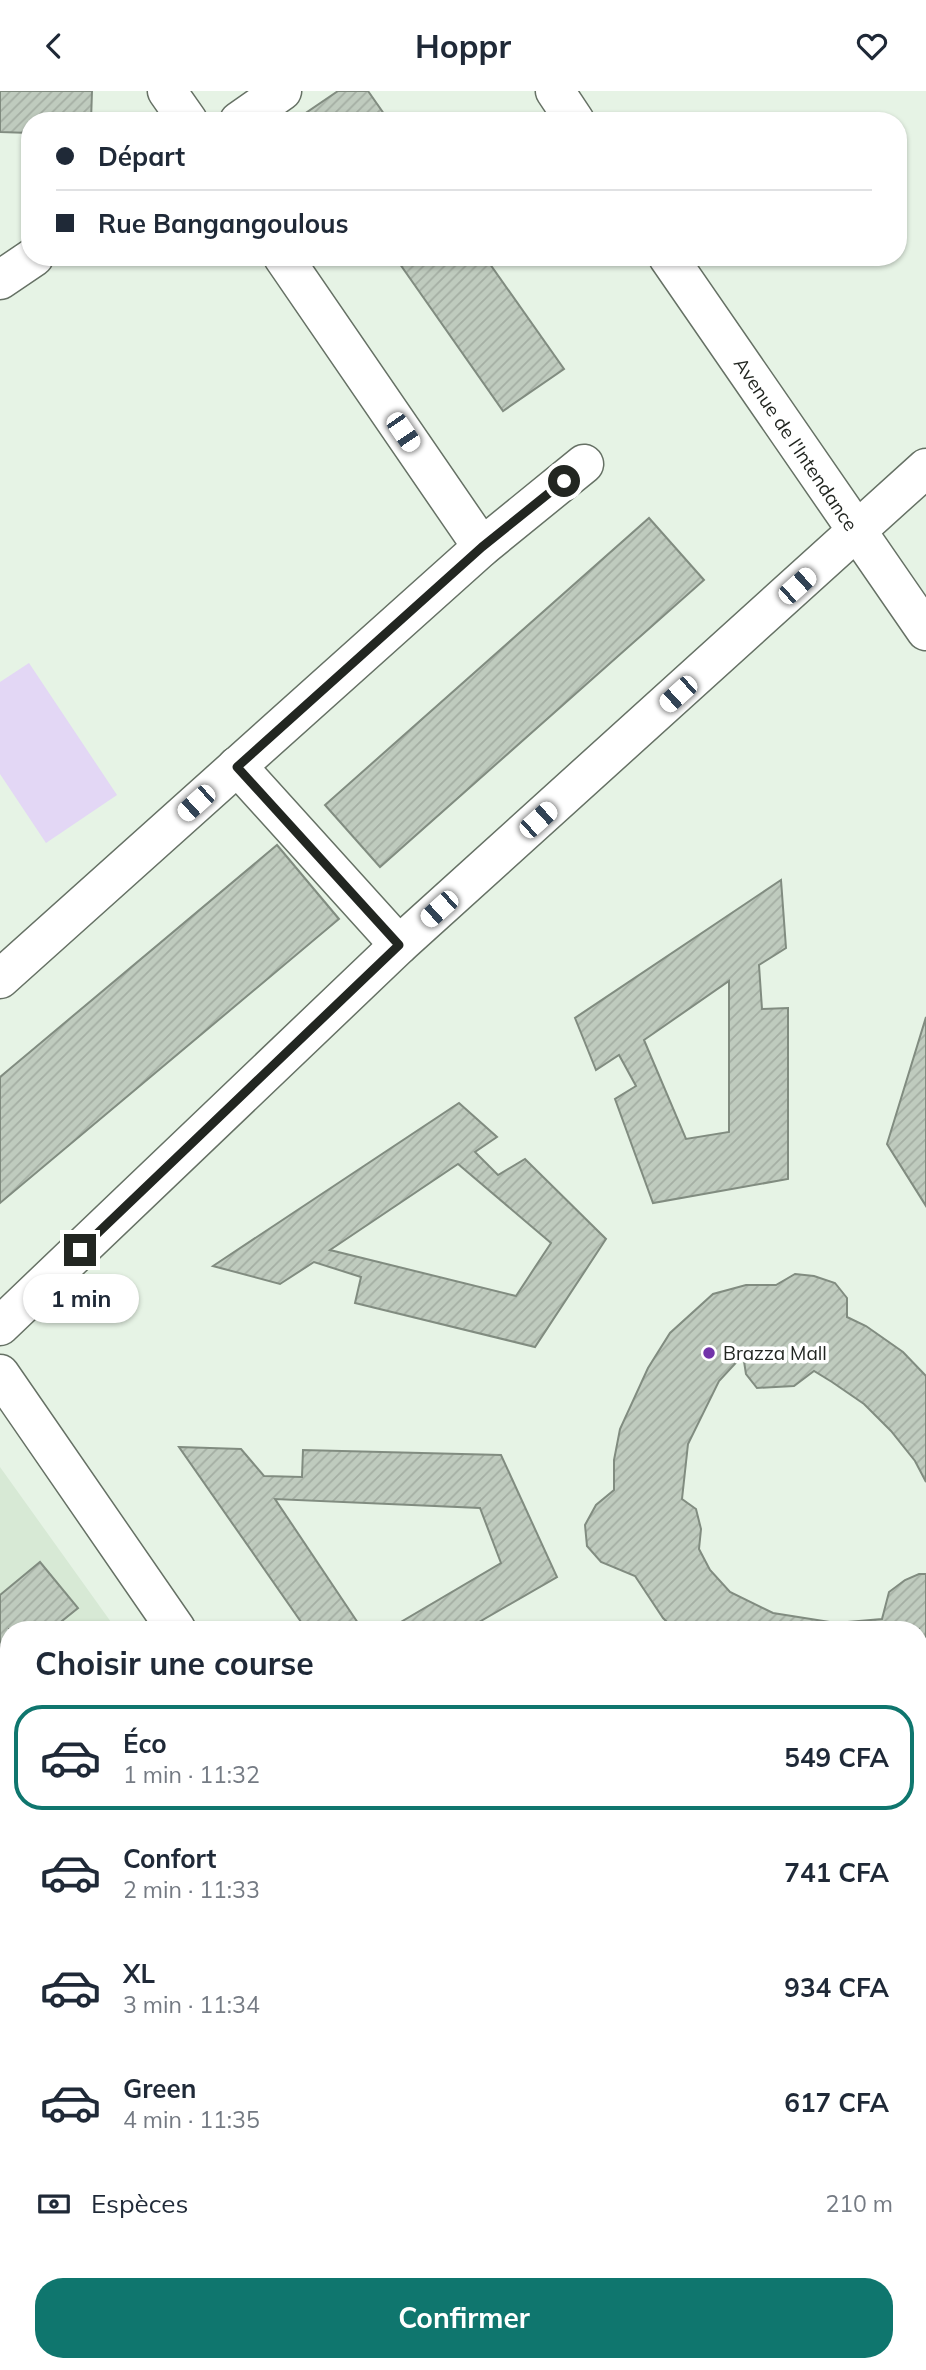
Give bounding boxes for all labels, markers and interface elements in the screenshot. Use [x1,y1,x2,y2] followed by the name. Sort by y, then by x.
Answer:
[415,26,511,66] text: Hoppr
[35,27,73,65] icon: back
[853,27,891,65] icon: heart
[98,140,185,173] text: Départ
[98,207,349,240] text: Rue Bangangoulous
[729,353,863,535] street label: Avenue de l'Intendance
[383,409,424,455] car
[548,465,580,497] route start
[775,564,820,608] car
[656,672,701,716] car
[174,781,219,825] car
[516,798,561,842] car
[417,887,462,931] car
[64,1234,96,1266] route end
[22,1275,138,1323] callout: 1 min
[51,1284,111,1313] text: 1 min
[723,1341,827,1365] place label: Brazza Mall
[701,1345,717,1361] marker: Brazza Mall
[35,1643,314,1683] text: Choisir une course
[39,1726,102,1789] icon: car
[123,1727,167,1760] text: Éco
[784,1741,889,1774] text: 549 CFA
[123,1760,260,1789] text: 1 min · 11:32
[39,1841,102,1904] icon: car
[123,1842,216,1875] text: Confort
[784,1856,889,1889] text: 741 CFA
[123,1875,260,1904] text: 2 min · 11:33
[39,1956,102,2019] icon: car
[123,1957,155,1990] text: XL
[784,1971,889,2004] text: 934 CFA
[123,1990,260,2019] text: 3 min · 11:34
[39,2071,102,2134] icon: car
[123,2072,196,2105] text: Green
[784,2086,889,2119] text: 617 CFA
[123,2105,260,2134] text: 4 min · 11:35
[35,2185,73,2223] icon: cash
[91,2187,188,2220] text: Espèces
[825,2189,893,2218] text: 210 m
[35,2278,893,2358] button: Confirmer

